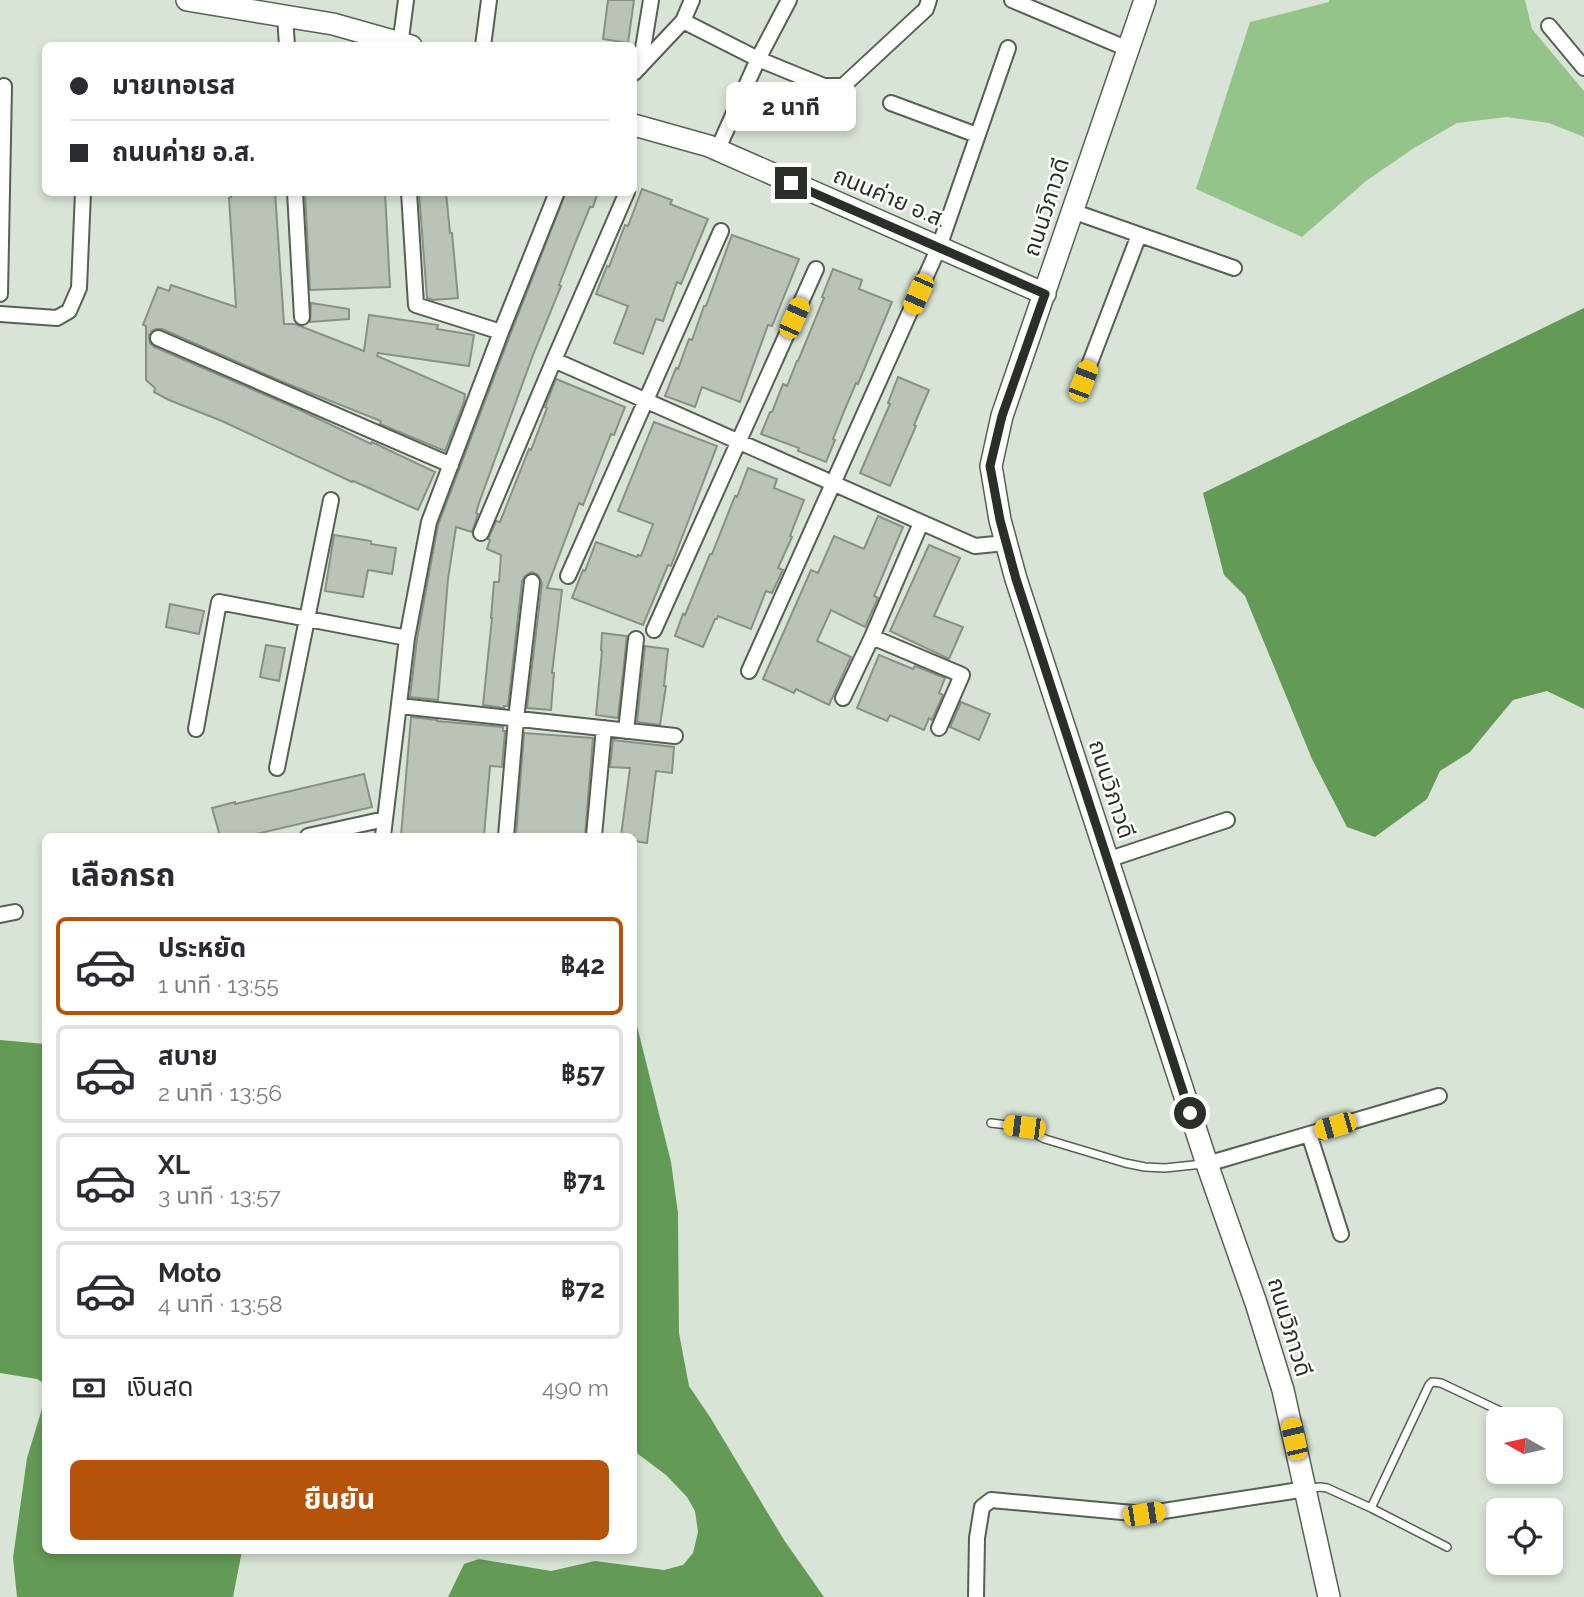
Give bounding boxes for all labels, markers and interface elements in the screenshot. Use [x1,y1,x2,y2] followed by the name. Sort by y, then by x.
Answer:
[112,70,235,100] text: มายเทอเรส
[726,82,856,130] callout: 2 นาที
[762,93,820,120] text: 2 นาที
[112,137,255,167] text: ถนนค่าย อ.ส.
[1017,154,1074,260] street label: ถนนวิภาวดี
[830,161,951,232] street label: ถนนค่าย อ.ส.
[775,167,807,199] route end
[900,271,937,317] car
[776,295,813,341] car
[1066,358,1101,404] car
[1084,736,1141,842] street label: ถนนวิภาวดี
[70,856,175,893] text: เลือกรถ
[158,933,246,963] text: ประหยัด
[74,935,137,998] icon: car
[560,950,605,980] text: ฿42
[158,971,279,998] text: 1 นาที · 13:55
[158,1041,218,1071] text: สบาย
[74,1043,137,1106] icon: car
[561,1058,605,1088] text: ฿57
[158,1079,282,1106] text: 2 นาที · 13:56
[1174,1097,1206,1129] route start
[1312,1110,1359,1142] car
[1002,1114,1047,1140] car
[158,1150,190,1180] text: XL
[74,1151,137,1214] icon: car
[562,1166,605,1196] text: ฿71
[158,1182,281,1209] text: 3 นาที · 13:57
[158,1258,221,1288] text: Moto
[74,1259,137,1322] icon: car
[561,1274,605,1304] text: ฿72
[1263,1274,1318,1380] street label: ถนนวิภาวดี
[158,1290,283,1317] text: 4 นาที · 13:58
[70,1369,108,1407] icon: cash
[126,1372,193,1402] text: เงินสด
[542,1374,609,1401] text: 490 m
[1486,1407,1563,1484] north arrow
[1486,1407,1563,1575] map controls
[1280,1416,1309,1462] car
[70,1460,609,1540] button: ยืนยัน
[1486,1498,1563,1575] button: locate
[1122,1500,1167,1528] car

